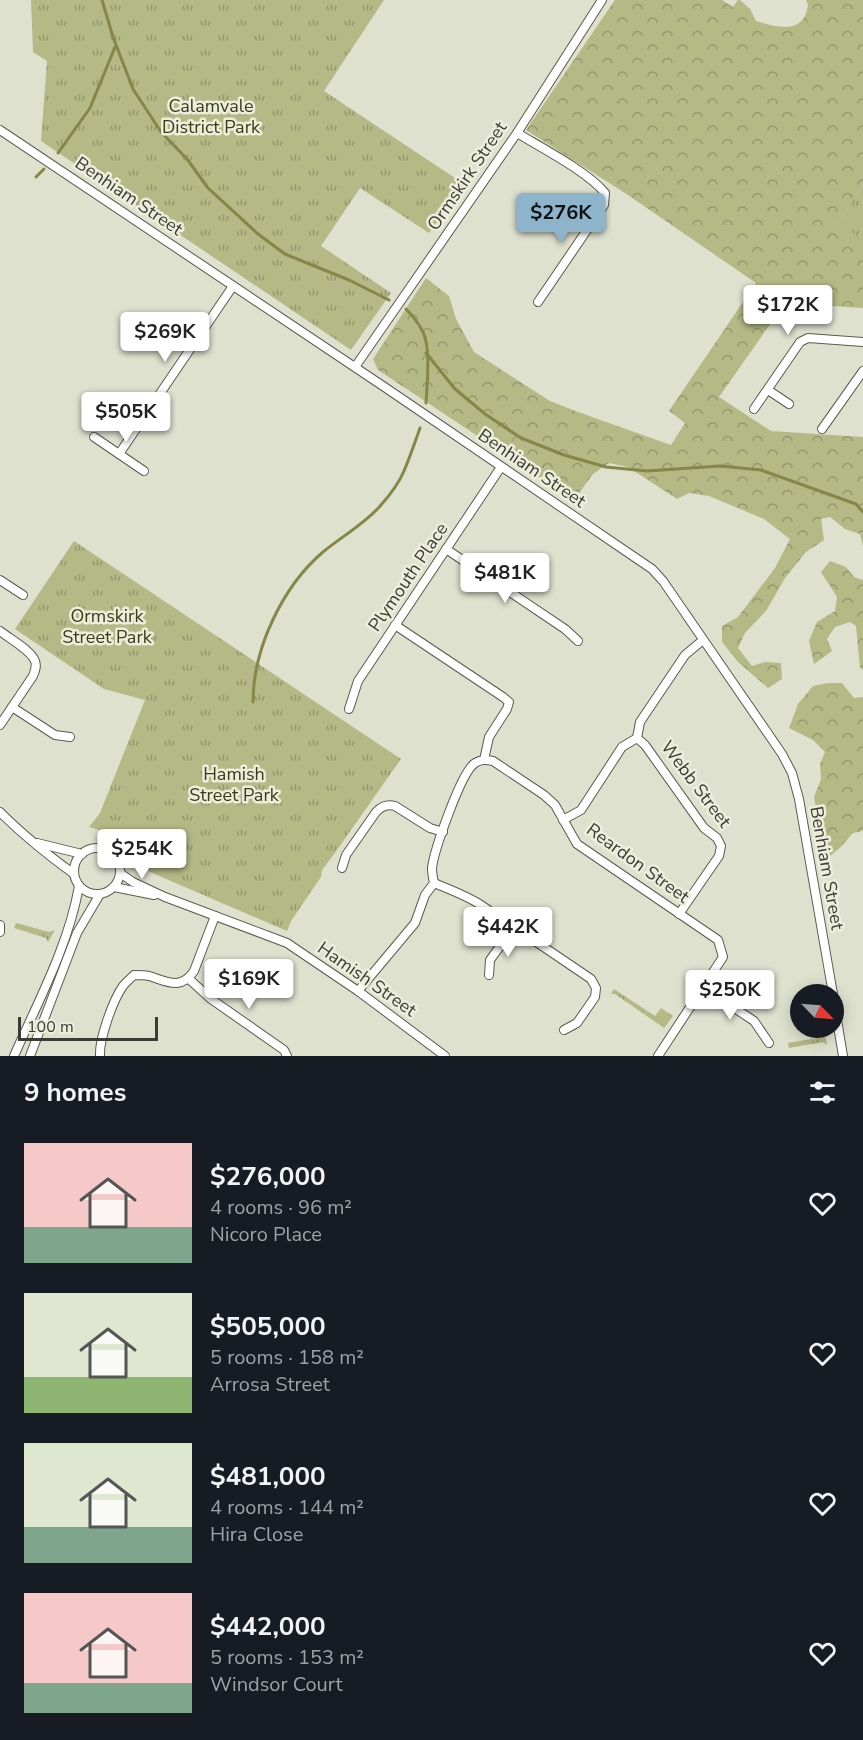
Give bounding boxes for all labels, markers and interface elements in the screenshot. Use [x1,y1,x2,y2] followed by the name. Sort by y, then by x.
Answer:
[162,94,261,139] park label: Calamvale District Park
[422,116,513,235] street label: Ormskirk Street
[70,151,188,241] street label: Benhiam Street
[519,193,603,244] pin: $276K
[530,199,592,226] text: $276K
[746,285,830,336] pin: $172K
[757,291,819,318] text: $172K
[123,312,207,363] pin: $269K
[134,318,196,345] text: $269K
[84,392,168,443] pin: $505K
[95,398,157,425] text: $505K
[473,423,591,513] street label: Benhiam Street
[363,518,453,636] street label: Plymouth Place
[463,553,547,604] pin: $481K
[474,559,536,586] text: $481K
[62,604,153,649] park label: Ormskirk Street Park
[655,736,737,833] street label: Webb Street
[189,762,280,807] park label: Hamish Street Park
[804,804,850,932] street label: Benhiam Street
[582,818,695,909] street label: Reardon Street
[100,829,184,880] pin: $254K
[111,835,173,862] text: $254K
[466,907,550,958] pin: $442K
[477,913,539,940] text: $442K
[313,936,422,1022] street label: Hamish Street
[207,959,291,1010] pin: $169K
[218,965,280,992] text: $169K
[688,970,772,1021] pin: $250K
[699,976,761,1003] text: $250K
[790,984,844,1038] north arrow
[790,984,844,1038] map controls
[18,1014,158,1042] scale bar
[27,1016,74,1038] text: 100 m
[24,1075,126,1110] text: 9 homes
[806,1076,839,1109] icon: filters
[210,1159,326,1194] text: $276,000
[72,1167,144,1239] icon: home
[806,1187,839,1220] icon: heart
[210,1194,352,1221] text: 4 rooms · 96 m²
[210,1221,322,1248] text: Nicoro Place
[210,1309,326,1344] text: $505,000
[72,1317,144,1389] icon: home
[806,1337,839,1370] icon: heart
[210,1344,364,1371] text: 5 rooms · 158 m²
[210,1371,330,1398] text: Arrosa Street
[210,1459,326,1494] text: $481,000
[72,1467,144,1539] icon: home
[806,1487,839,1520] icon: heart
[210,1494,364,1521] text: 4 rooms · 144 m²
[210,1521,303,1548] text: Hira Close
[210,1609,326,1644] text: $442,000
[72,1617,144,1689] icon: home
[806,1637,839,1670] icon: heart
[210,1644,364,1671] text: 5 rooms · 153 m²
[210,1671,343,1698] text: Windsor Court

